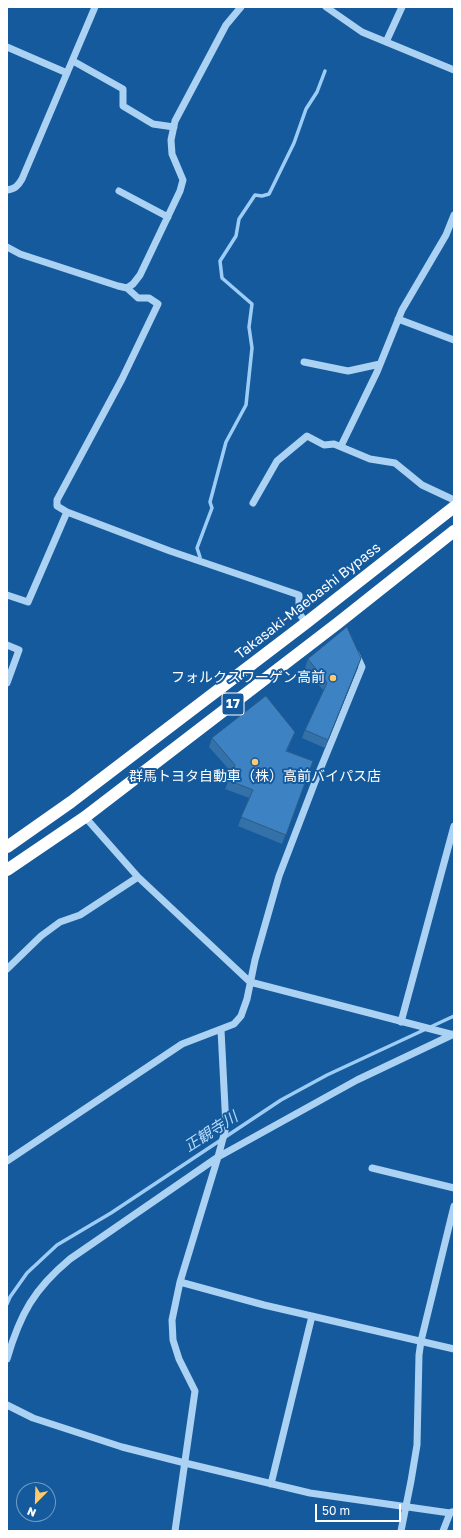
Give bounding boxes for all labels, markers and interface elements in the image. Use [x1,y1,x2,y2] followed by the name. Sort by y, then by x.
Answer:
[232,539,384,663] street label: Takasaki-Maebashi Bypass
[171,670,325,686] place label: フォルクスワーゲン高前
[328,673,338,683] marker: フォルクスワーゲン高前
[222,693,244,715] road number: 17
[250,757,260,767] marker: 群馬トヨタ自動車（株）高前バイパス店
[129,769,381,785] place label: 群馬トヨタ自動車（株）高前バイパス店
[181,1108,241,1156] water label: 正観寺川
[16,1482,56,1522] north arrow
[317,1496,403,1522] scale bar
[322,1503,350,1518] text: 50 m
[25,1505,38,1520] text: N

